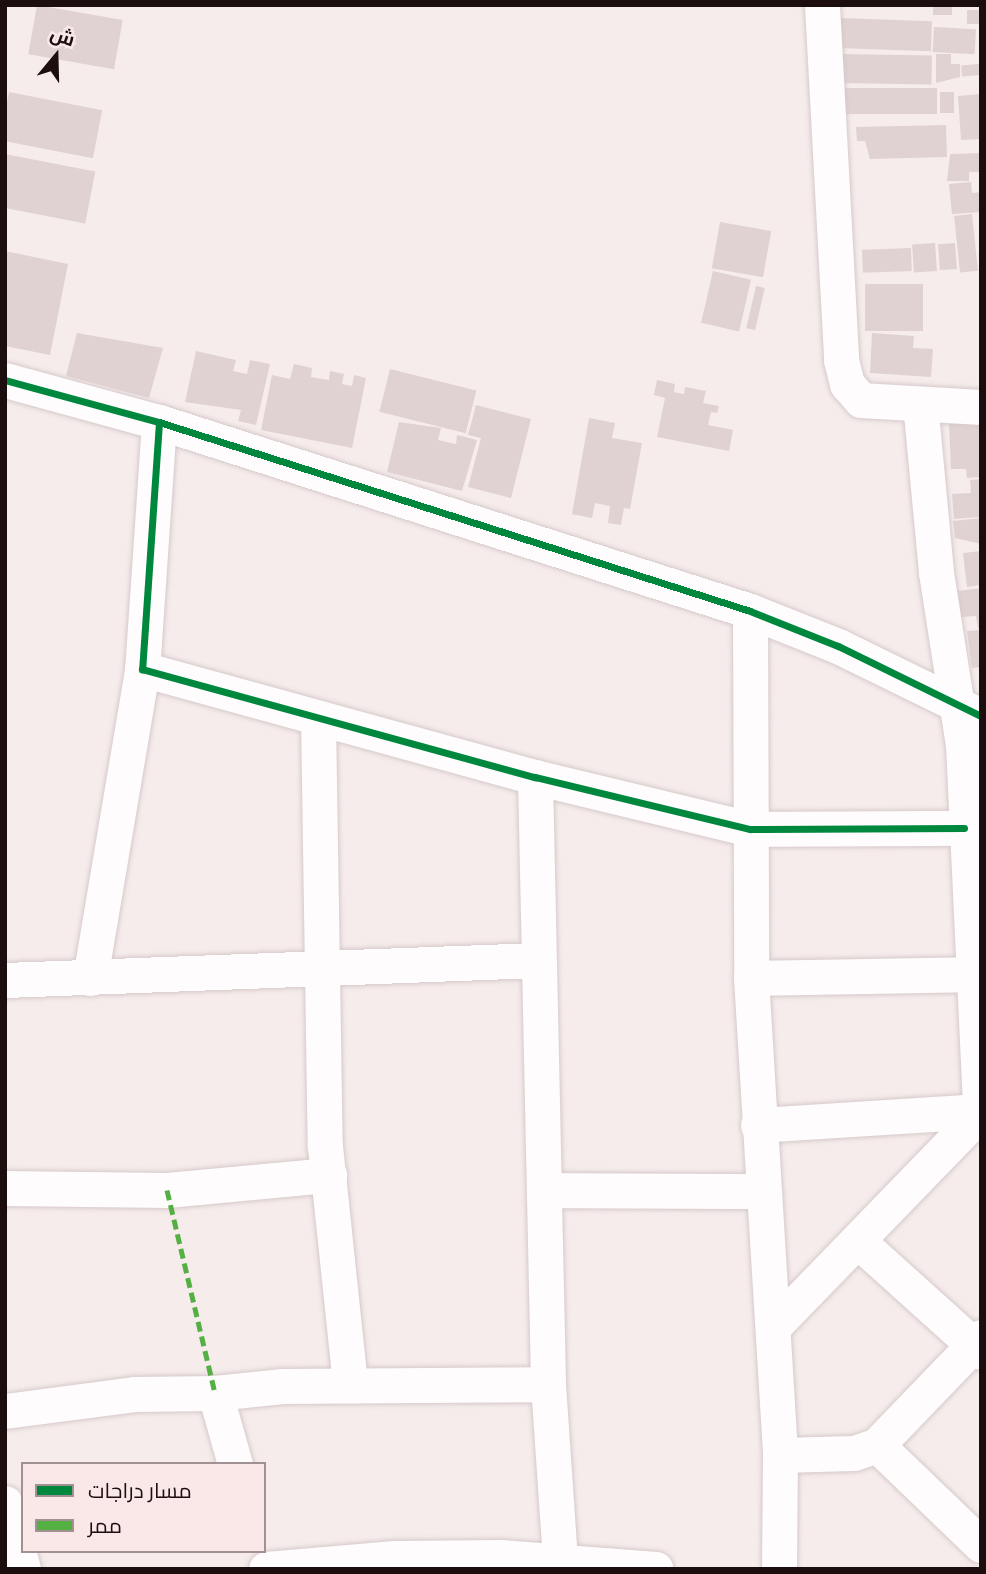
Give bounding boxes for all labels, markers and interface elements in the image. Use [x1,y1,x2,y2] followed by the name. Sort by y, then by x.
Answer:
[47,18,79,53] text: ش
[21,21,91,91] north arrow
[21,1462,266,1553] legend
[88,1474,192,1506] text: مسار دراجات
[88,1509,122,1541] text: ممر

